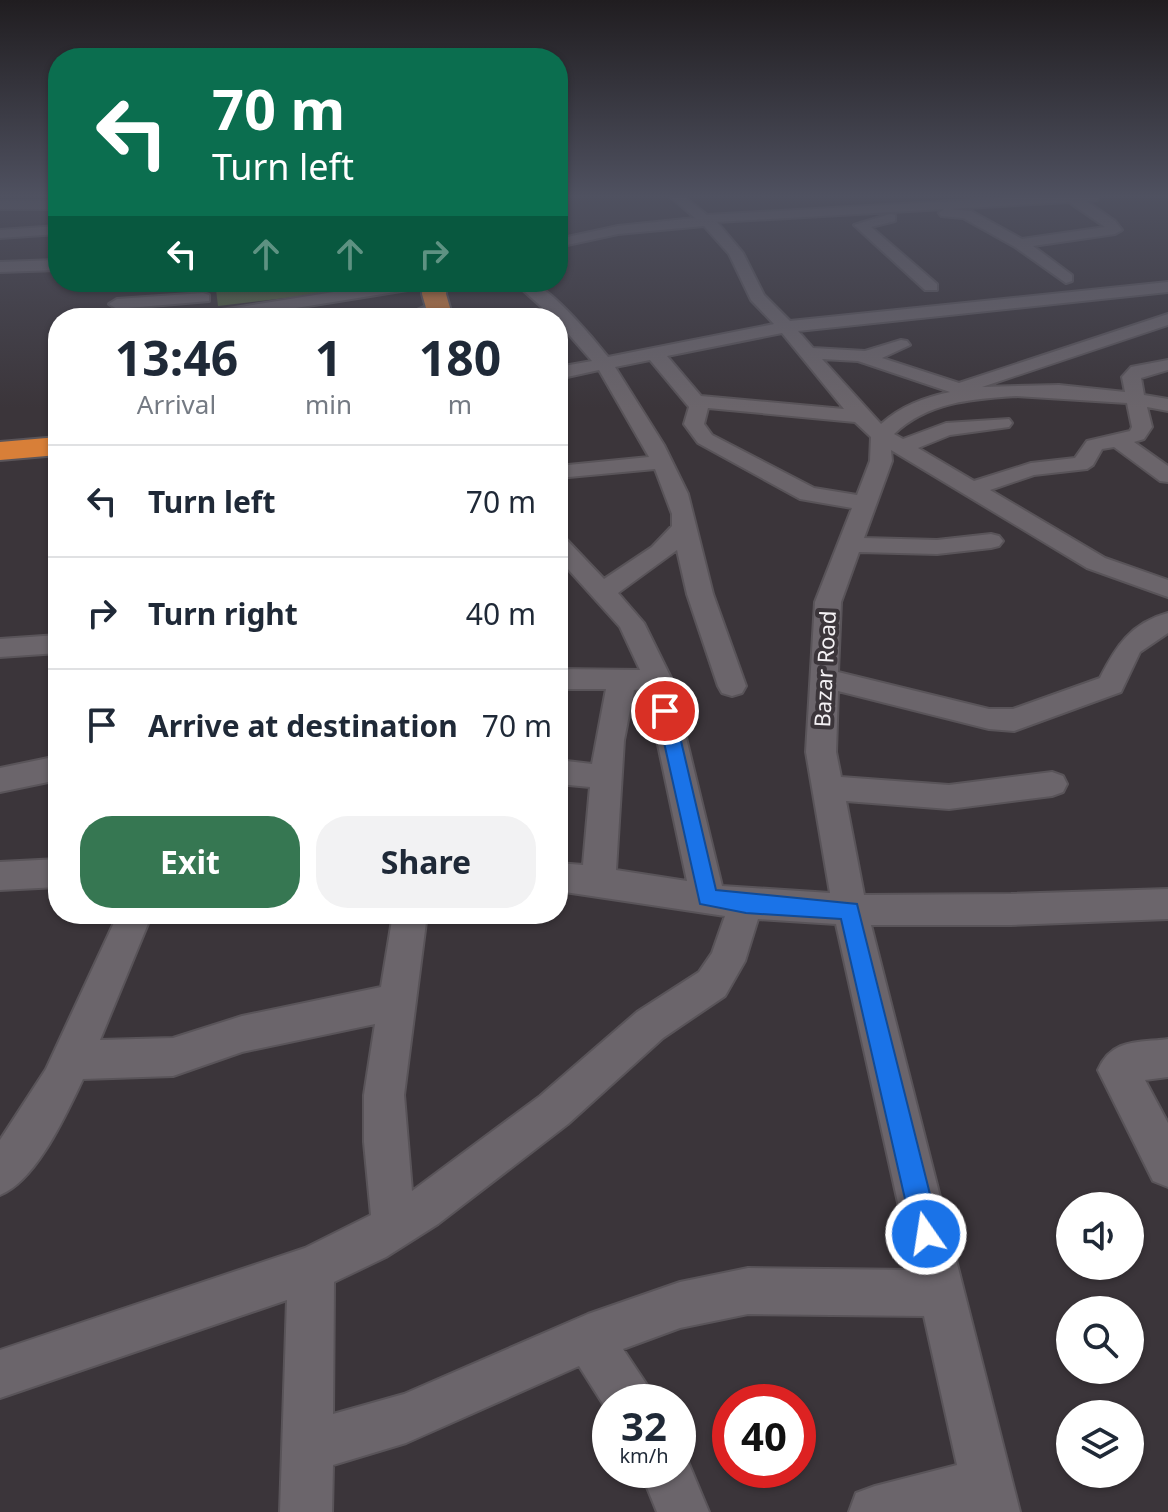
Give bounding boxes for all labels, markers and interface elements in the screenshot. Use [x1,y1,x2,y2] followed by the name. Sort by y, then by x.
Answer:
[212,70,345,146] text: 70 m
[80,80,184,184] icon: left
[212,142,354,191] text: Turn left
[160,232,204,276] icon: left
[244,232,288,276] icon: ahead
[328,232,372,276] icon: ahead
[412,232,456,276] icon: right
[115,325,238,390] text: 13:46
[315,325,342,390] text: 1
[419,325,501,390] text: 180
[137,386,216,422] text: Arrival
[305,386,352,422] text: min
[448,386,472,422] text: m
[80,479,124,523] icon: left
[148,481,276,522] text: Turn left
[466,481,536,522] text: 70 m
[80,591,124,635] icon: right
[148,593,298,634] text: Turn right
[466,593,536,634] text: 40 m
[806,610,842,728] street label: Bazar Road
[631,677,699,745] pin
[643,689,687,733] icon: arrive
[80,703,124,747] icon: arrive
[148,705,458,746] text: Arrive at destination
[482,705,552,746] text: 70 m
[80,816,300,908] button: Exit
[316,816,536,908] button: Share
[884,1192,968,1276] position arrow
[1056,1192,1144,1488] map controls
[1056,1192,1144,1280] button: sound
[1056,1296,1144,1384] button: search
[712,1384,816,1488] speed limit sign: 40
[621,1398,667,1453] text: 32
[1056,1400,1144,1488] button: layers
[619,1442,669,1469] text: km/h

